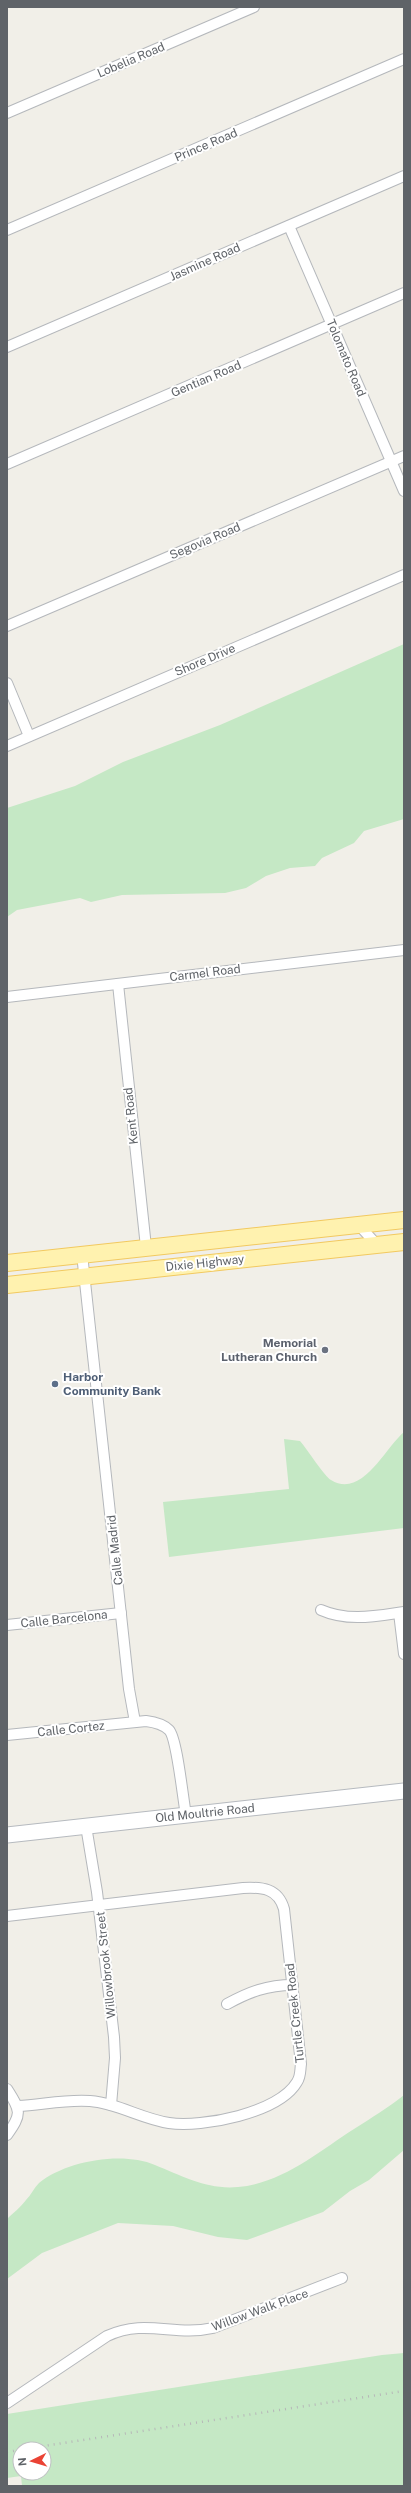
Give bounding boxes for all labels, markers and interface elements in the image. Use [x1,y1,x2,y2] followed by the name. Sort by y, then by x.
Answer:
[95,39,167,81] street label: Lobelia Road
[172,125,240,165] street label: Prince Road
[168,240,242,284] street label: Jasmine Road
[323,317,369,399] street label: Tolomato Road
[169,358,243,400] street label: Gentian Road
[167,520,243,562] street label: Segovia Road
[172,641,238,679] street label: Shore Drive
[169,962,241,984] street label: Carmel Road
[121,1087,141,1145] street label: Kent Road
[165,1252,246,1274] street label: Dixie Highway
[221,1336,317,1364] place label: Memorial Lutheran Church
[320,1345,330,1355] marker: Memorial Lutheran Church
[63,1370,161,1398] place label: Harbor Community Bank
[50,1379,60,1389] marker: Harbor Community Bank
[104,1514,126,1586] street label: Calle Madrid
[20,1607,108,1631] street label: Calle Barcelona
[37,1718,106,1740] street label: Calle Cortez
[155,1801,255,1825] street label: Old Moultrie Road
[93,1911,119,2019] street label: Willowbrook Street
[283,1962,307,2064] street label: Turtle Creek Road
[210,2286,310,2334] street label: Willow Walk Place
[12,2441,52,2481] north arrow
[16,2457,28,2467] text: N

